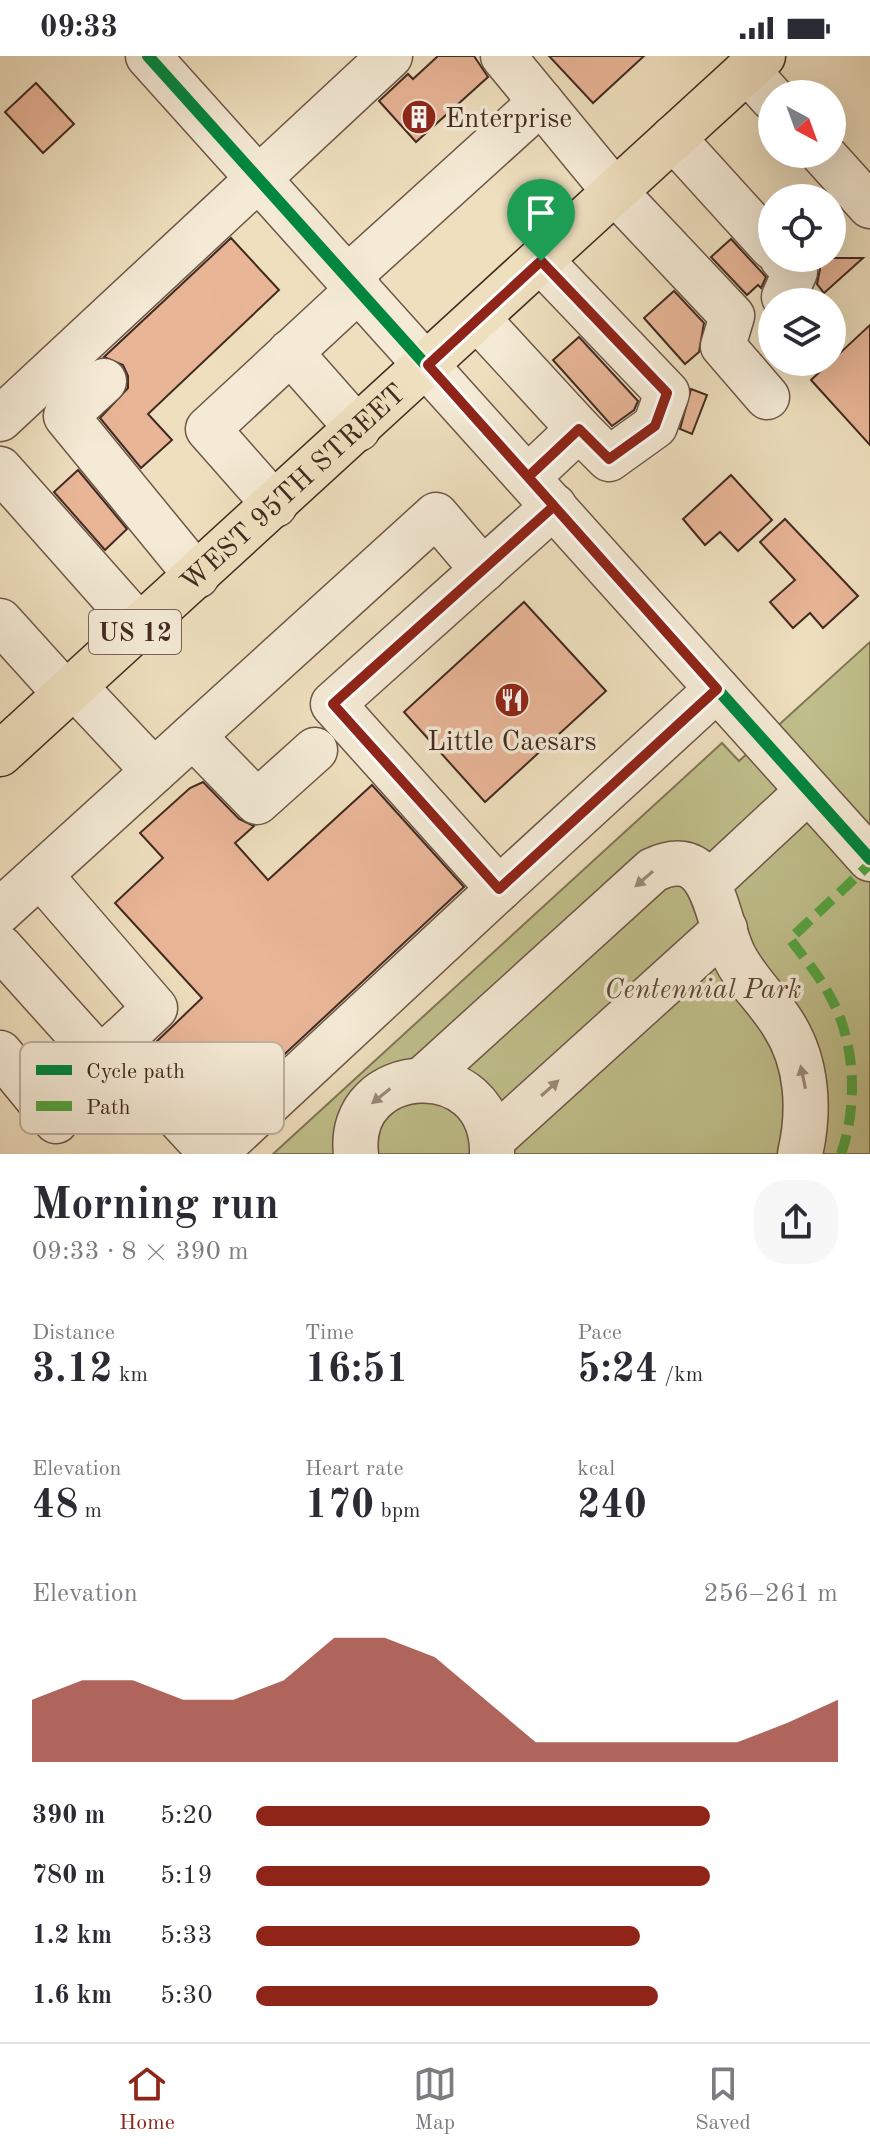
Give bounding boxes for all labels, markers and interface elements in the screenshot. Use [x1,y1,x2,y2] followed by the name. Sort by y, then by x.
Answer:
[40,13,118,43] text: 09:33
[758,80,846,168] north arrow
[758,80,846,376] map controls
[400,98,438,136] building icon: Enterprise
[445,106,572,134] place label: Enterprise
[507,179,575,261] pin
[758,184,846,272] button: locate
[519,191,563,235] icon: arrive
[758,288,846,376] button: layers
[177,380,412,598] street label: WEST 95TH STREET
[89,610,181,654] road number: US 12
[493,681,531,719] restaurant icon: Little Caesars
[427,729,597,757] place label: Little Caesars
[634,869,653,887] one-way arrow
[605,977,801,1005] park label: Centennial Park
[20,1042,284,1134] legend
[86,1061,185,1083] text: Cycle path
[796,1064,809,1089] one-way arrow
[540,1079,559,1097] one-way arrow
[370,1088,391,1105] one-way arrow
[86,1097,131,1119] text: Path
[754,1180,838,1264] button: share
[32,1184,279,1228] text: Morning run
[32,1239,249,1265] text: 09:33 · 8 × 390 m
[32,1322,115,1344] text: Distance
[305,1322,354,1344] text: Time
[577,1322,622,1344] text: Pace
[32,1351,113,1391] text: 3.12
[305,1351,409,1391] text: 16:51
[577,1351,658,1391] text: 5:24
[113,1364,148,1386] text: km
[658,1364,703,1386] text: /km
[32,1458,122,1480] text: Elevation
[305,1458,404,1480] text: Heart rate
[577,1458,615,1480] text: kcal
[32,1487,78,1527] text: 48
[305,1487,374,1527] text: 170
[577,1487,647,1527] text: 240
[78,1500,102,1522] text: m
[374,1500,421,1522] text: bpm
[32,1581,138,1607] text: Elevation
[703,1581,838,1607] text: 256–261 m
[32,1803,105,1829] text: 390 m
[160,1803,213,1829] text: 5:20
[32,1863,105,1889] text: 780 m
[160,1863,213,1889] text: 5:19
[32,1923,112,1949] text: 1.2 km
[160,1923,213,1949] text: 5:33
[32,1983,112,2009] text: 1.6 km
[160,1983,213,2009] text: 5:30
[119,2062,175,2137] tab: Home
[413,2062,457,2137] tab: Map
[695,2062,751,2137] tab: Saved

